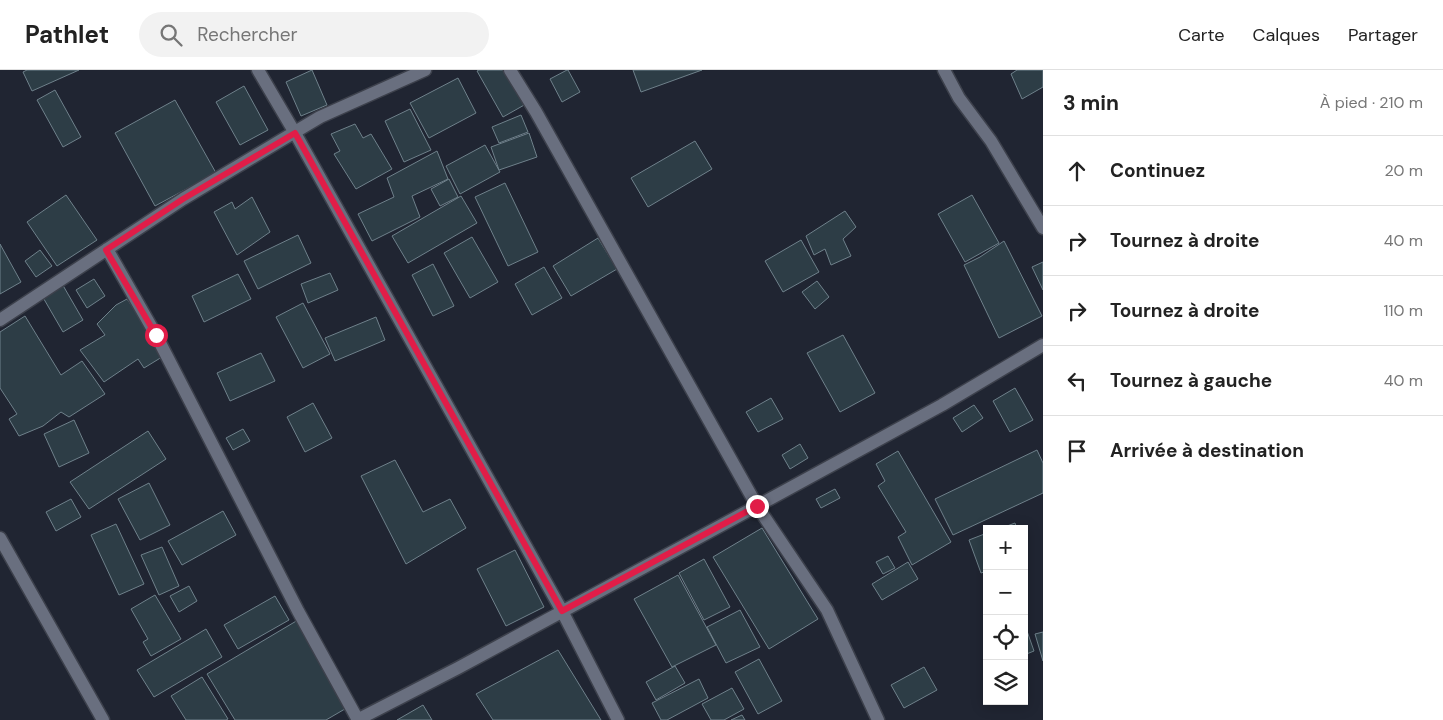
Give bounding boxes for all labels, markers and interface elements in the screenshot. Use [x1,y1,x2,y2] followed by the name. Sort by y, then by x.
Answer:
[139,12,489,57] search box
[25,19,109,50] text: Pathlet
[157,21,185,49] icon: search
[197,22,298,47] text: Rechercher
[1178,23,1225,47] text: Carte
[1253,23,1320,47] text: Calques
[1348,23,1418,47] text: Partager
[1063,89,1119,117] text: 3 min
[1320,92,1423,113] text: À pied · 210 m
[1063,157,1091,185] icon: ahead
[1110,158,1205,183] text: Continuez
[1384,160,1423,181] text: 20 m
[1063,227,1091,255] icon: right
[1110,228,1260,253] text: Tournez à droite
[1384,230,1423,251] text: 40 m
[1063,297,1091,325] icon: right
[1110,298,1260,323] text: Tournez à droite
[1384,300,1423,321] text: 110 m
[145,324,168,347] route start
[1063,367,1091,395] icon: left
[1110,368,1272,393] text: Tournez à gauche
[1384,370,1423,391] text: 40 m
[1063,437,1091,465] icon: arrive
[1110,438,1304,463] text: Arrivée à destination
[746,495,769,518] route end
[983,525,1028,705] map controls
[983,525,1028,570] button: +
[983,570,1028,615] button: −
[983,615,1028,660] button: locate
[983,660,1028,705] button: layers

